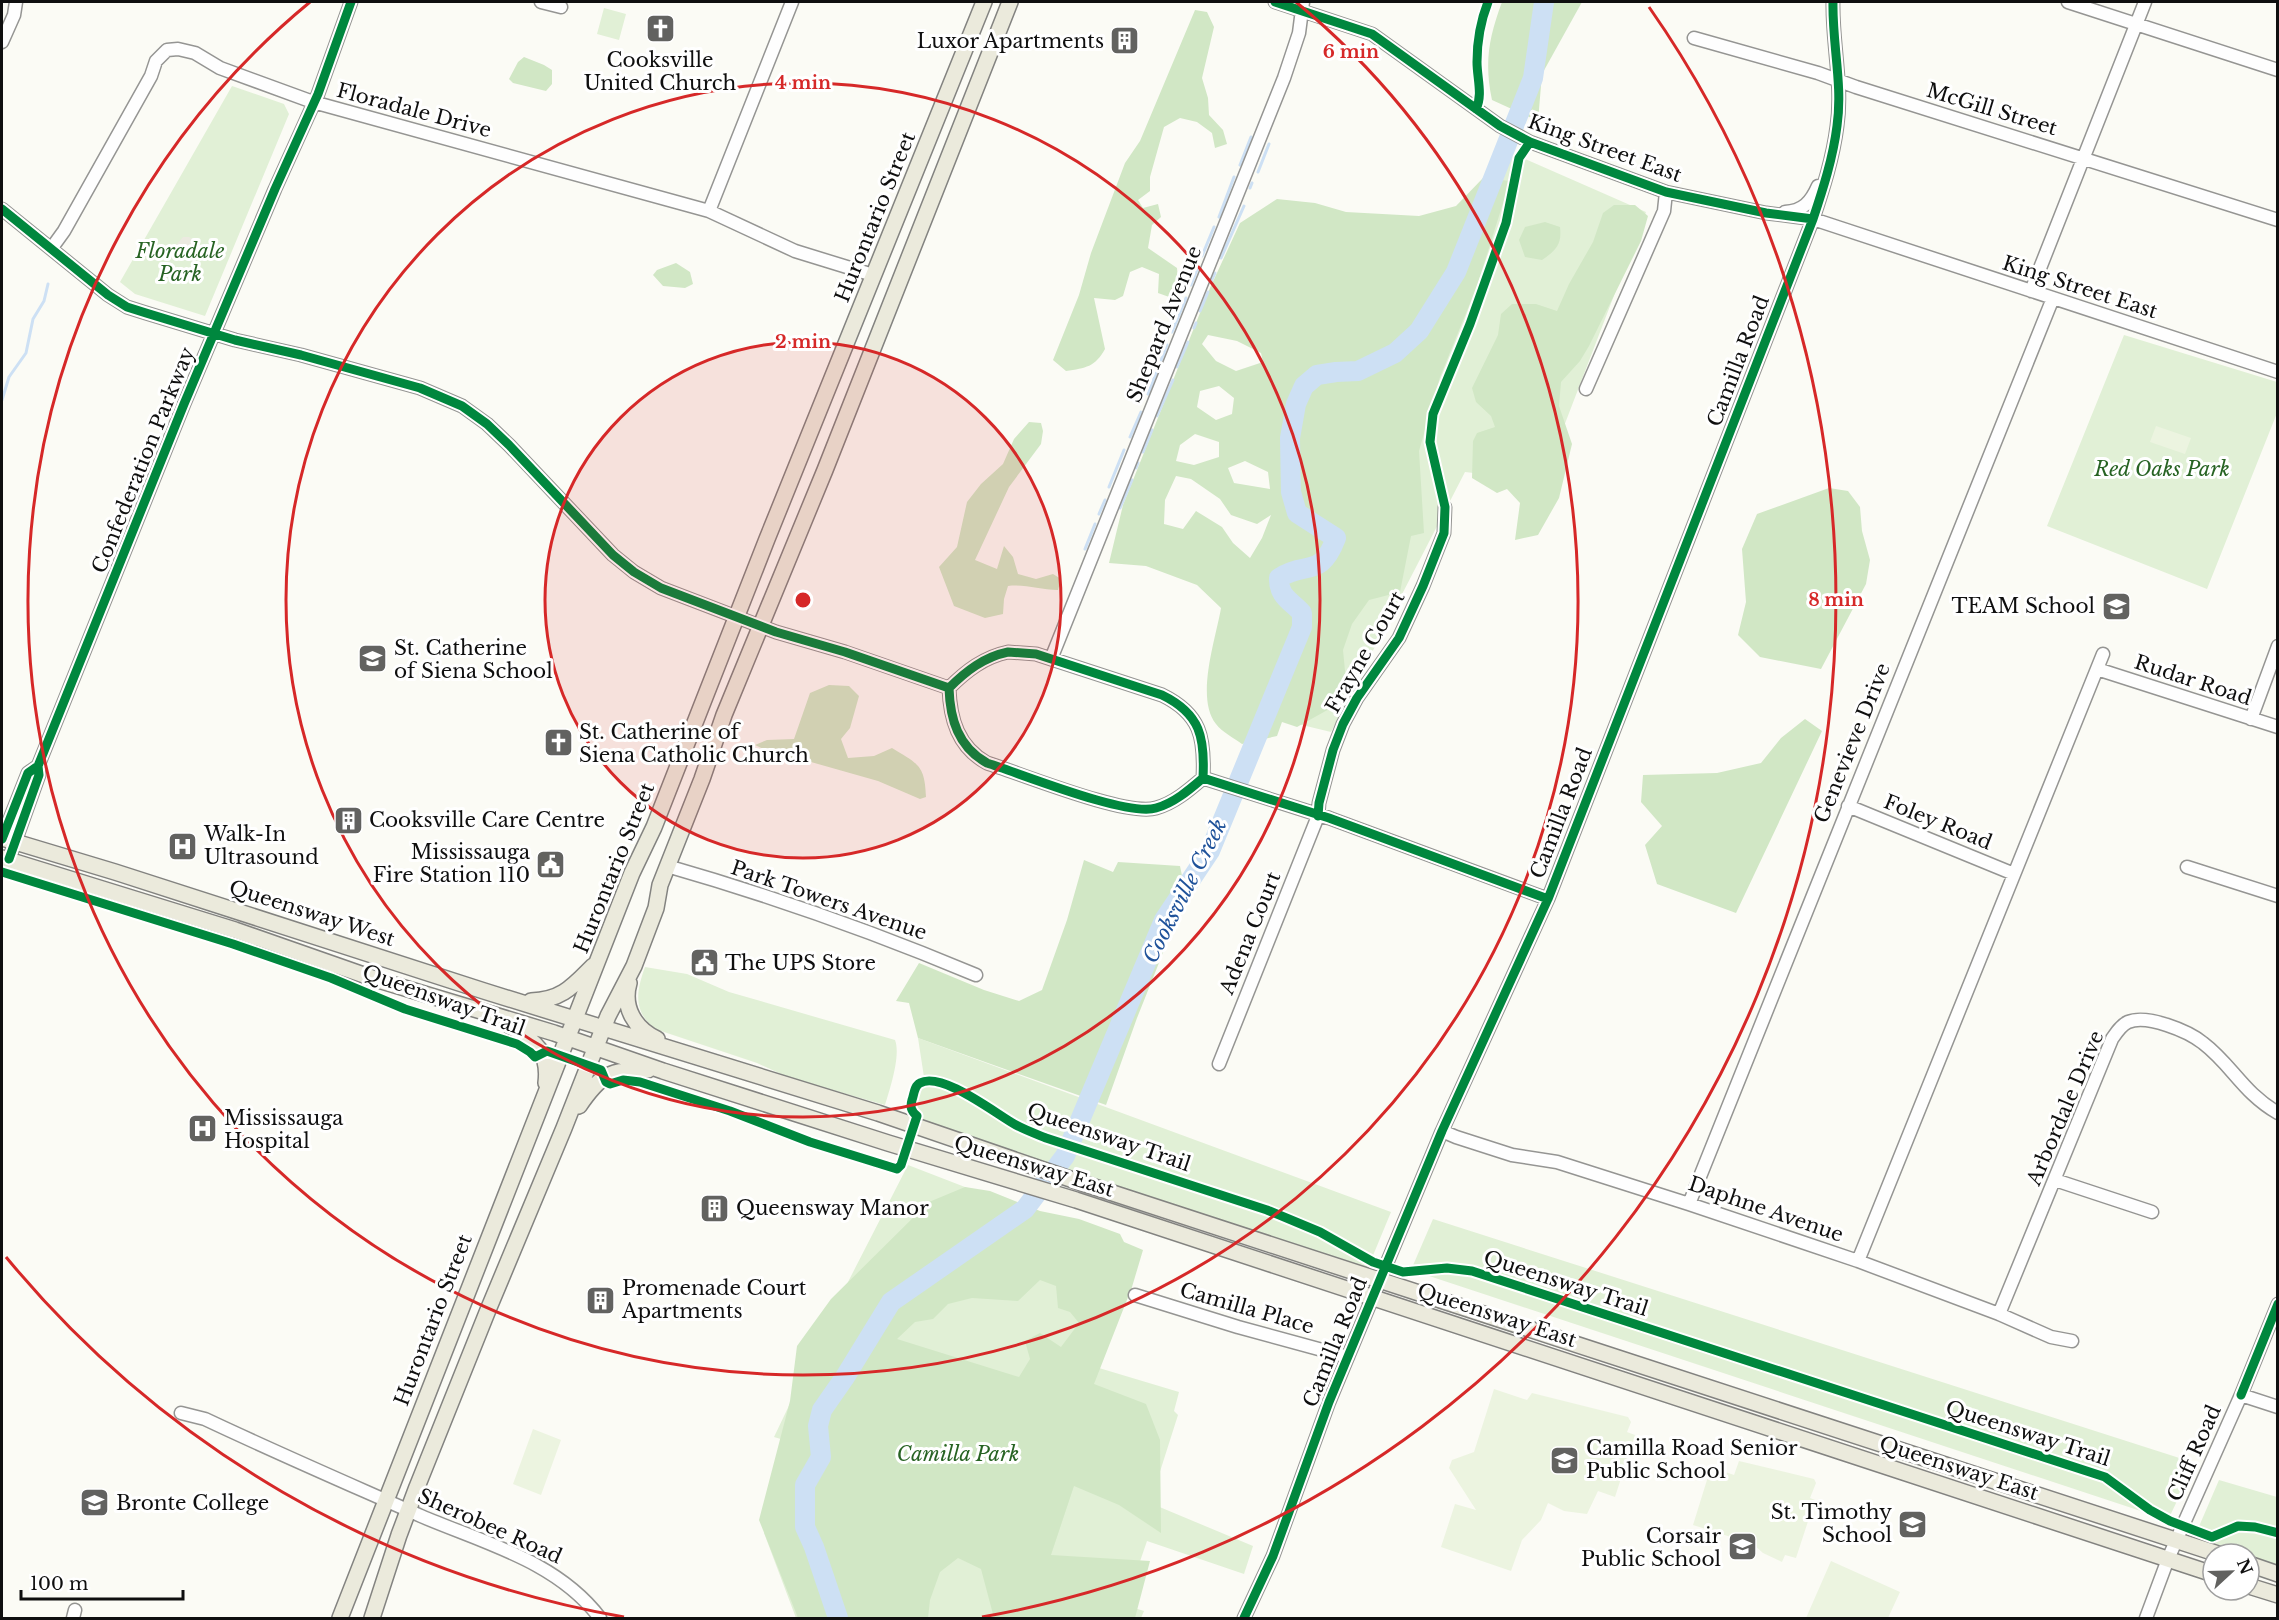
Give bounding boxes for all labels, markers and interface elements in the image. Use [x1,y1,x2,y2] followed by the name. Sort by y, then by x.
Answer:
[644,13,676,45] church icon: Cooksville United Church
[1109,25,1141,57] building icon: Luxor Apartments
[917,29,1104,53] place label: Luxor Apartments
[1323,41,1379,63] text: 6 min
[584,48,736,95] place label: Cooksville United Church
[775,72,831,94] text: 4 min
[334,78,494,142] street label: Floradale Drive
[1924,78,2061,140] street label: McGill Street
[1525,109,1686,187] street label: King Street East
[830,128,920,306] street label: Hurontario Street
[135,239,224,286] park label: Floradale Park
[1122,242,1206,406] street label: Shepard Avenue
[1999,251,2161,324] street label: King Street East
[1702,292,1774,430] street label: Camilla Road
[775,331,831,353] text: 2 min
[87,343,199,577] street label: Confederation Parkway
[2093,457,2230,481] park label: Red Oaks Park
[1320,586,1410,717] street label: Frayne Court
[1808,589,1864,611] text: 8 min
[793,590,813,610] centre of rings
[2100,590,2132,622] school or university icon: TEAM School
[1951,594,2095,618] place label: TEAM School
[394,636,553,683] place label: St. Catherine of Siena School
[357,643,389,675] school or university icon: St. Catherine of Siena School
[2131,650,2255,710] street label: Rudar Road
[1809,660,1895,826] street label: Genevieve Drive
[579,720,809,767] place label: St. Catherine of Siena Catholic Church
[542,727,574,759] church icon: St. Catherine of Siena Catholic Church
[1525,744,1597,882] street label: Camilla Road
[569,779,659,957] street label: Hurontario Street
[1880,789,1996,855] street label: Foley Road
[332,804,364,836] building icon: Cooksville Care Centre
[369,808,605,832] place label: Cooksville Care Centre
[1137,815,1233,967] water label: Cooksville Creek
[203,822,319,869] place label: Walk-In Ultrasound
[167,830,199,862] hospital icon: Walk-In Ultrasound
[373,840,531,887] place label: Mississauga Fire Station 110
[535,848,567,880] public building icon: Mississauga Fire Station 110
[728,855,930,945] street label: Park Towers Avenue
[1214,868,1286,999] street label: Adena Court
[226,875,398,951] street label: Queensway West
[688,947,720,979] public building icon: The UPS Store
[725,951,876,975] place label: The UPS Store
[359,959,529,1041] street label: Queensway Trail
[2021,1027,2108,1190] street label: Arbordale Drive
[1024,1098,1194,1176] street label: Queensway Trail
[224,1106,344,1153] place label: Mississauga Hospital
[187,1113,219,1145] hospital icon: Mississauga Hospital
[951,1130,1117,1202] street label: Queensway East
[1685,1171,1847,1247] street label: Daphne Avenue
[699,1192,731,1224] building icon: Queensway Manor
[736,1196,929,1220] place label: Queensway Manor
[389,1230,477,1409] street label: Hurontario Street
[1481,1245,1651,1321] street label: Queensway Trail
[1298,1273,1372,1411] street label: Camilla Road
[621,1276,807,1323] place label: Promenade Court Apartments
[1177,1277,1317,1339] street label: Camilla Place
[1415,1278,1580,1352] street label: Queensway East
[585,1284,617,1316] building icon: Promenade Court Apartments
[1943,1395,2113,1471] street label: Queensway Trail
[2162,1401,2226,1505] street label: Cliff Road
[1877,1431,2042,1505] street label: Queensway East
[1586,1436,1798,1483] place label: Camilla Road Senior Public School
[897,1442,1019,1466] park label: Camilla Park
[1549,1444,1581,1476] school or university icon: Camilla Road Senior Public School
[414,1483,566,1569] street label: Sherobee Road
[79,1487,111,1519] school or university icon: Bronte College
[116,1491,269,1515] place label: Bronte College
[1771,1500,1892,1547] place label: St. Timothy School
[1897,1508,1929,1540] school or university icon: St. Timothy School
[1581,1524,1721,1571] place label: Corsair Public School
[1726,1531,1758,1563] school or university icon: Corsair Public School
[2201,1542,2261,1602] north arrow
[2233,1556,2257,1577] text: N
[21,1563,183,1601] scale bar
[30,1573,88,1595] text: 100 m

